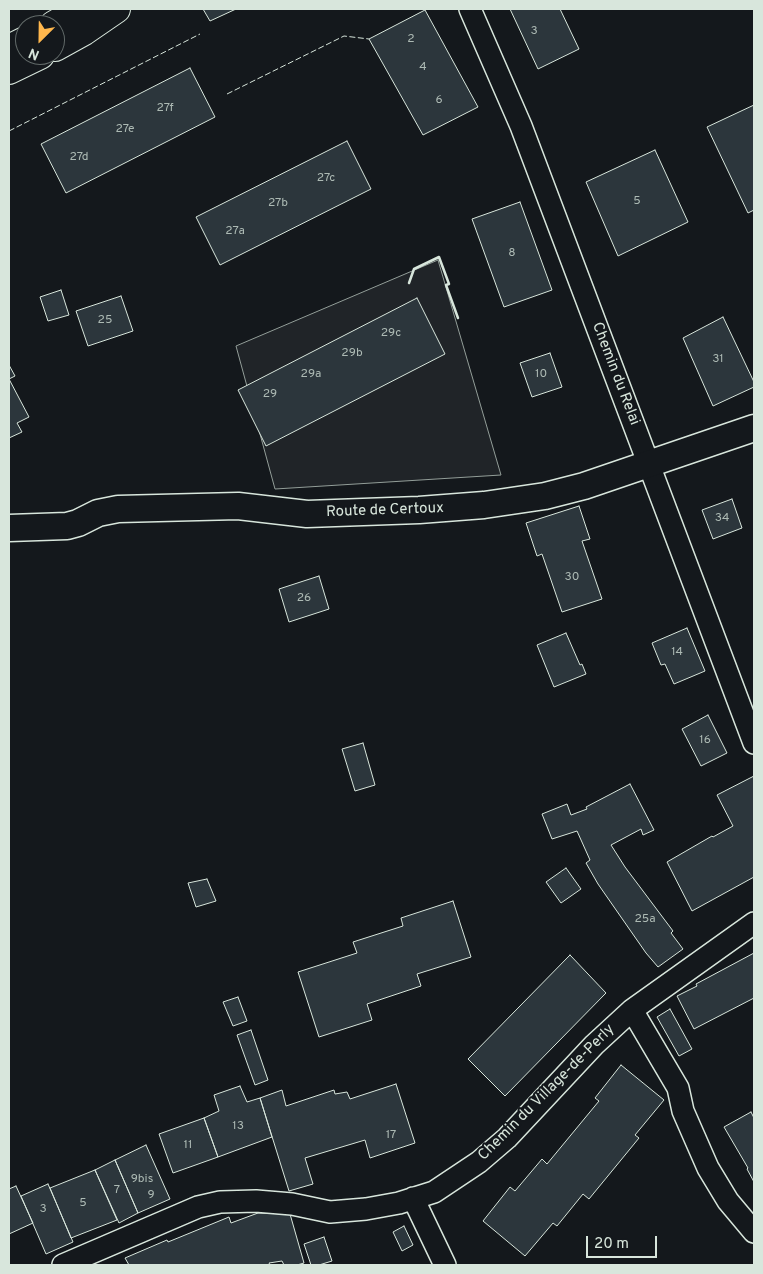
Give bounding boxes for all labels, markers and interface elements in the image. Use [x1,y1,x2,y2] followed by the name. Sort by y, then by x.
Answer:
[15,15,65,65] north arrow
[530,25,538,39] house number: 3
[407,33,415,47] house number: 2
[26,44,42,63] text: N
[419,61,427,75] house number: 4
[435,94,443,108] house number: 6
[156,102,174,116] house number: 27f
[116,123,134,137] house number: 27e
[69,151,89,165] house number: 27d
[317,172,335,186] house number: 27c
[633,195,641,209] house number: 5
[268,197,288,211] house number: 27b
[225,225,245,239] house number: 27a
[508,247,516,261] house number: 8
[98,314,112,328] house number: 25
[587,320,643,428] street label: Chemin du Relai
[381,327,401,341] house number: 29c
[341,347,363,361] house number: 29b
[712,353,724,367] house number: 31
[301,368,321,382] house number: 29a
[535,368,547,382] house number: 10
[263,388,277,402] house number: 29
[326,500,444,522] street label: Route de Certoux
[715,512,729,526] house number: 34
[565,571,579,585] house number: 30
[297,592,311,606] house number: 26
[671,646,683,660] house number: 14
[699,734,711,748] house number: 16
[634,913,656,927] house number: 25a
[475,1021,619,1165] street label: Chemin du Village-de-Perly
[232,1120,244,1134] house number: 13
[386,1129,396,1143] house number: 17
[184,1139,192,1153] house number: 11
[131,1173,153,1187] house number: 9bis
[114,1184,120,1198] house number: 7
[147,1189,155,1203] house number: 9
[79,1197,87,1211] house number: 5
[39,1203,47,1217] house number: 3
[588,1226,659,1258] scale bar
[594,1235,629,1254] text: 20 m

